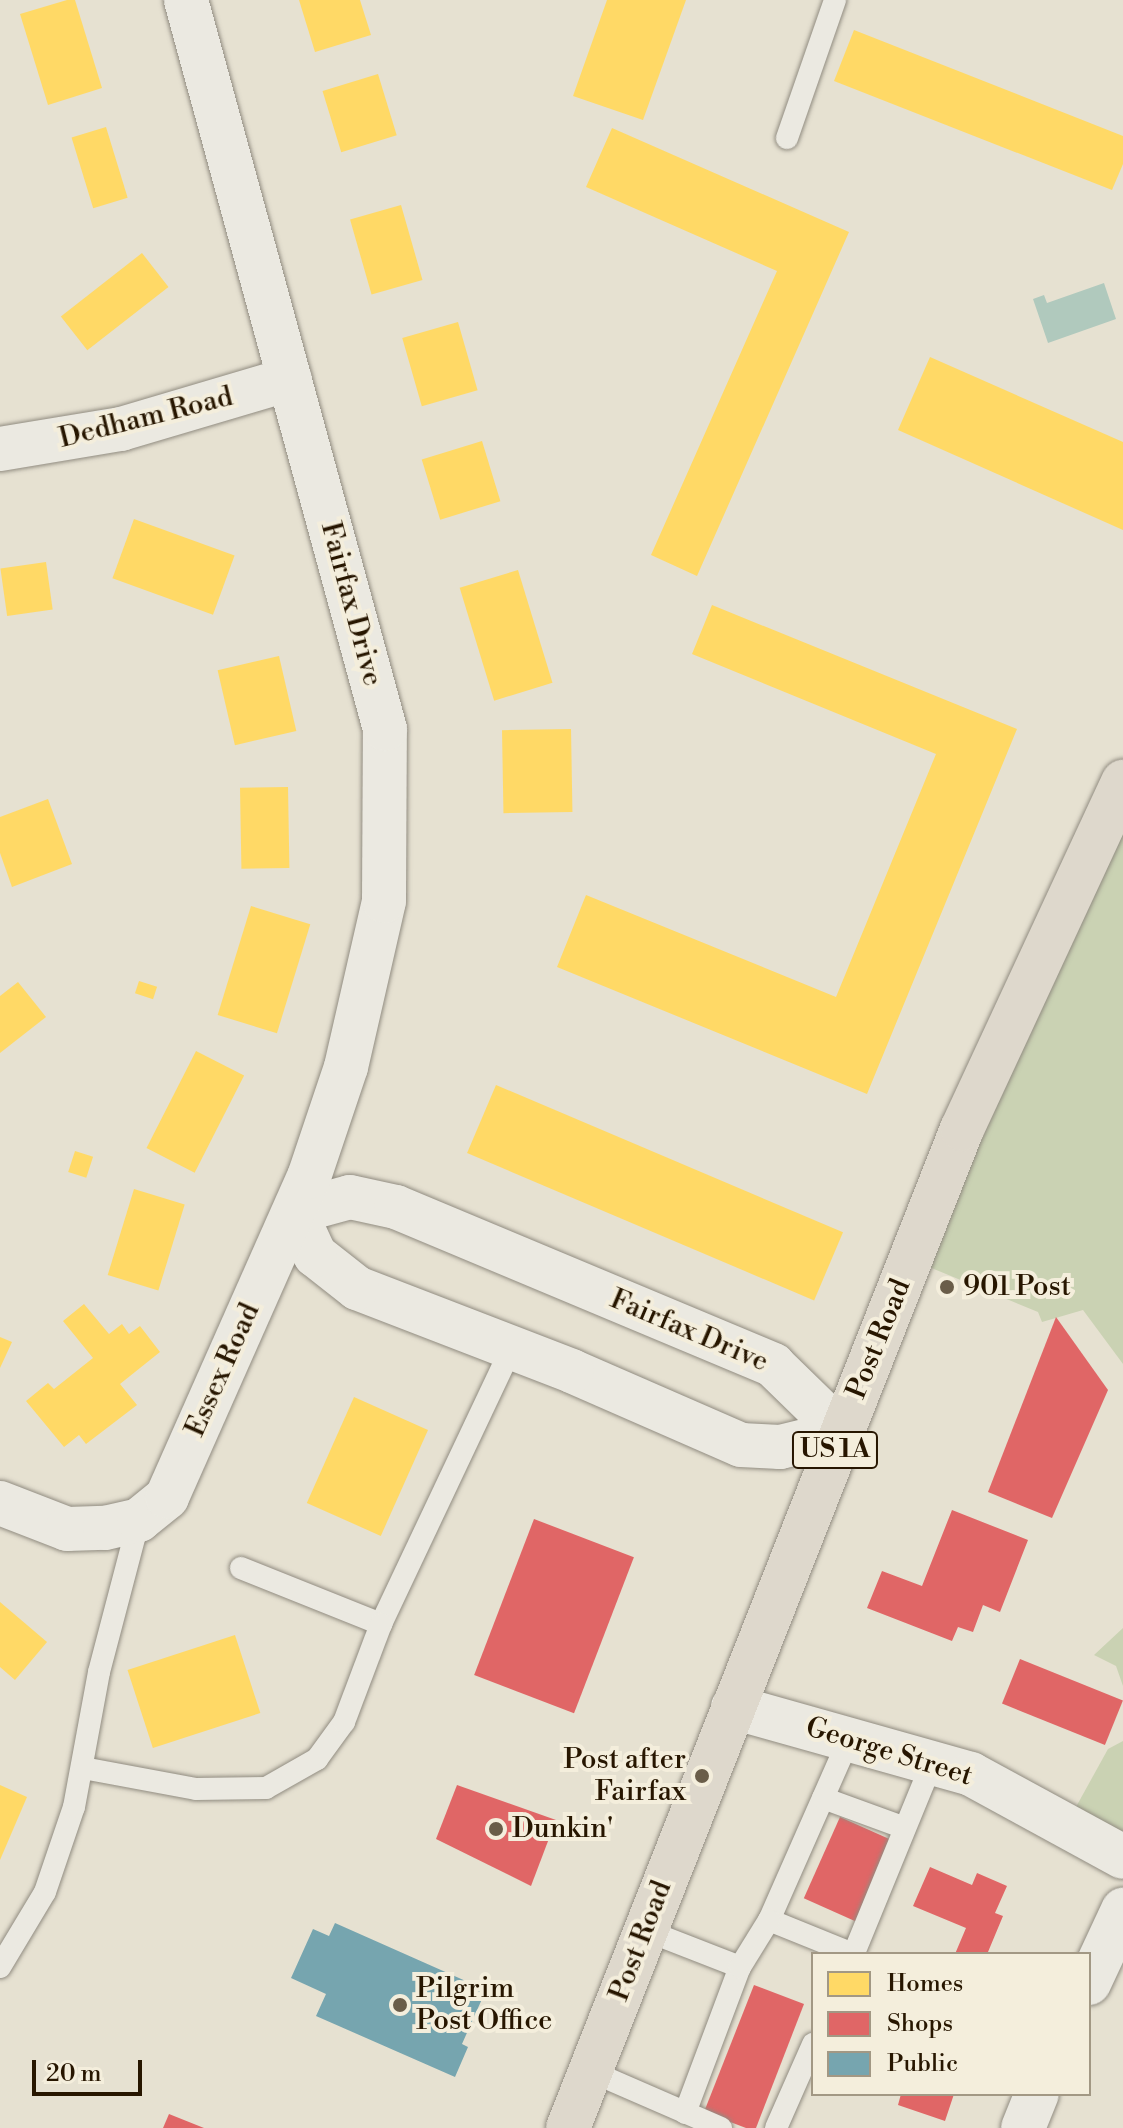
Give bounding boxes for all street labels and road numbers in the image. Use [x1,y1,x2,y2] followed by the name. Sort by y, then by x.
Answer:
[56,380,236,456] street label: Dedham Road
[313,518,389,690] street label: Fairfax Drive
[840,1274,918,1404] street label: Post Road
[605,1283,773,1379] street label: Fairfax Drive
[179,1298,267,1442] street label: Essex Road
[791,1428,879,1472] road number: US 1A
[802,1711,976,1793] street label: George Street
[603,1876,679,2006] street label: Post Road

